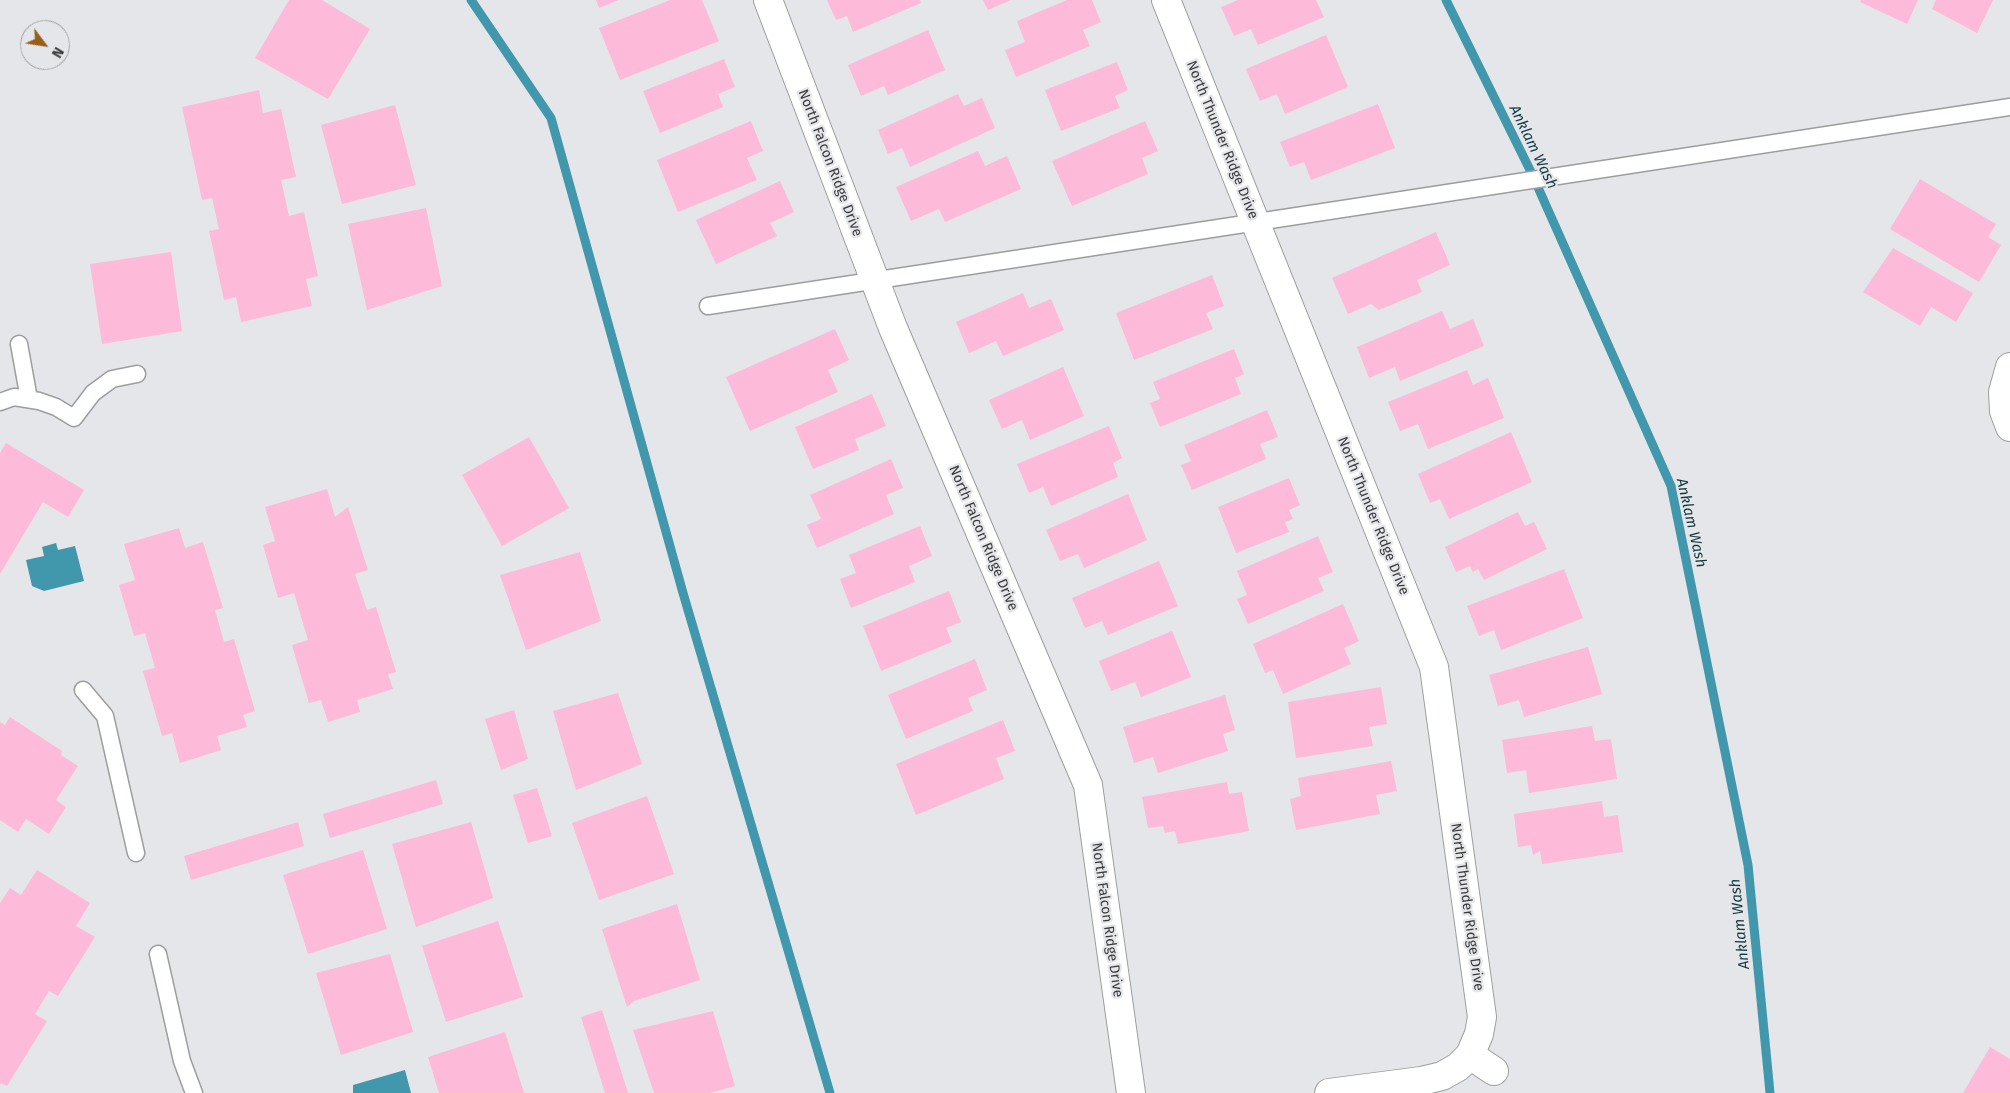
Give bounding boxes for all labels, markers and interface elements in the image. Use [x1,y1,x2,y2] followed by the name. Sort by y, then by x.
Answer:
[20,20,70,70] north arrow
[48,44,67,61] text: N
[1183,58,1261,222] street label: North Thunder Ridge Drive
[794,87,866,239] street label: North Falcon Ridge Drive
[1505,102,1561,192] water label: Anklam Wash
[1334,434,1412,598] street label: North Thunder Ridge Drive
[945,463,1021,613] street label: North Falcon Ridge Drive
[1672,477,1710,569] water label: Anklam Wash
[1447,822,1487,992] street label: North Thunder Ridge Drive
[1088,842,1126,998] street label: North Falcon Ridge Drive
[1726,878,1754,970] water label: Anklam Wash

